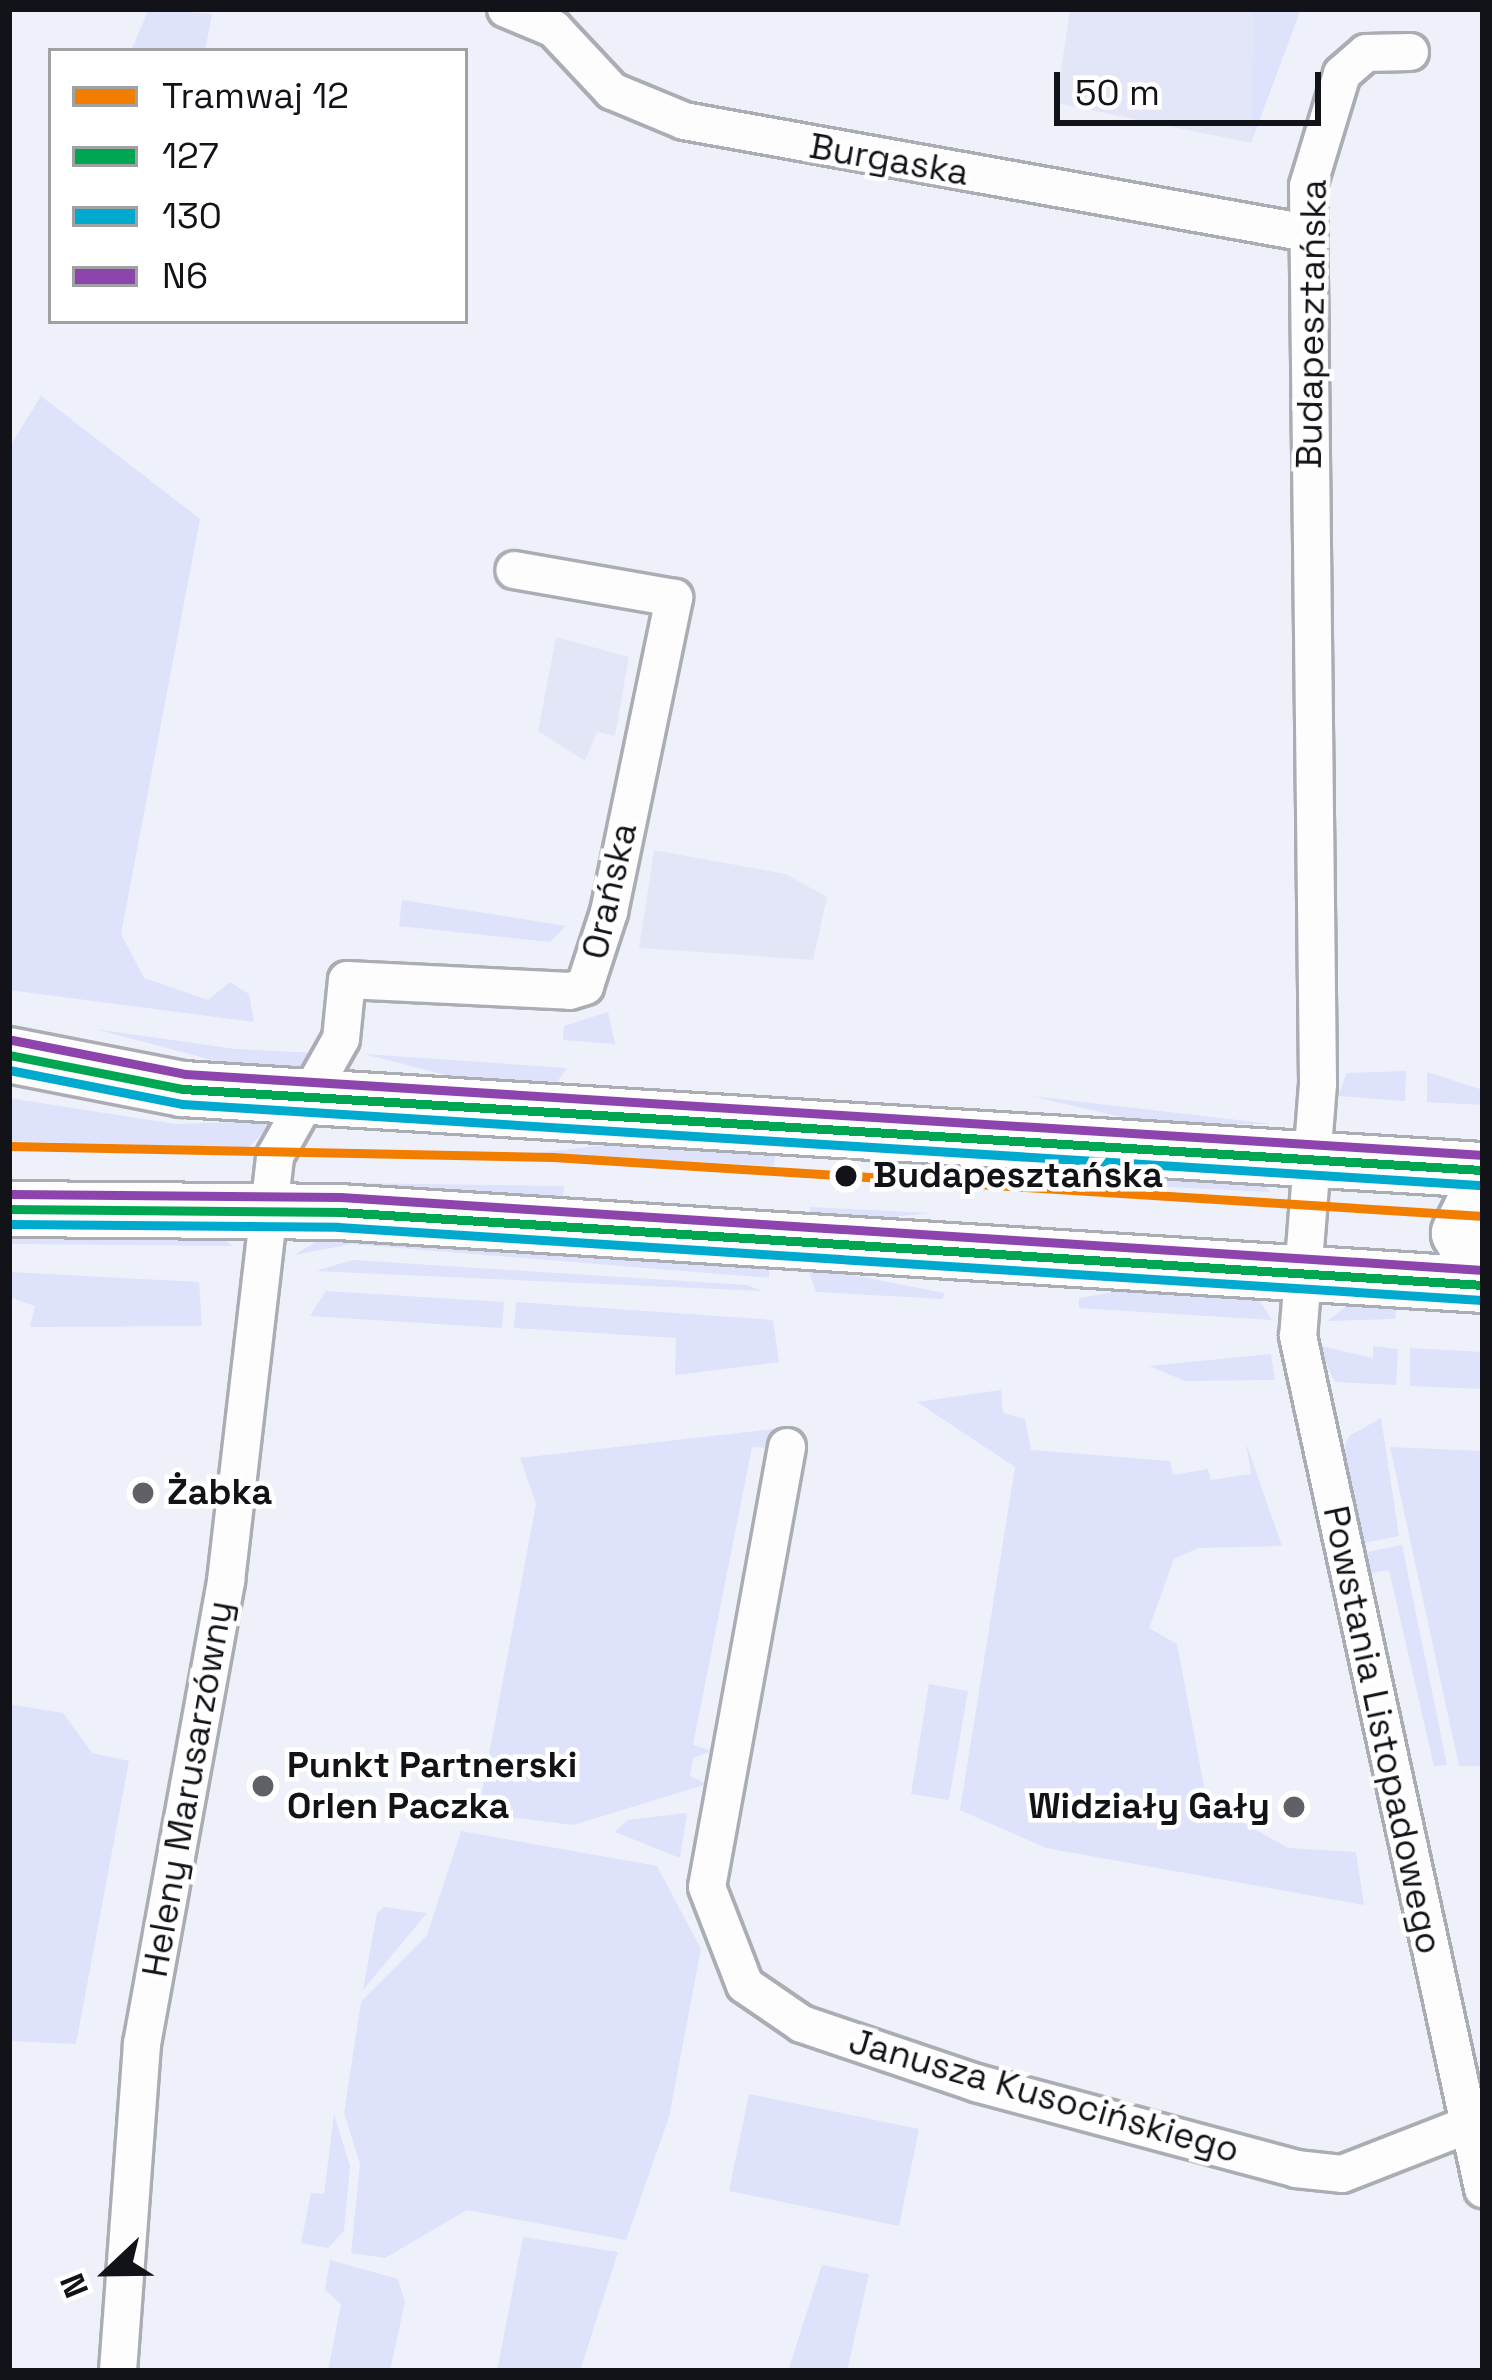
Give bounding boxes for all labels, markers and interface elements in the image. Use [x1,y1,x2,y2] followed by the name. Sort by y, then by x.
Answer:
[48,48,468,324] legend
[1060,48,1327,122] scale bar
[1075,70,1160,116] text: 50 m
[162,73,349,119] text: Tramwaj 12
[806,125,972,195] street label: Burgaska
[162,133,219,179] text: 127
[1288,179,1336,469] street label: Budapesztańska
[162,193,222,239] text: 130
[162,253,208,299] text: N6
[573,819,647,963] street label: Orańska
[873,1154,1163,1198] place label: Budapesztańska
[830,1160,862,1192] marker: Budapesztańska
[167,1471,272,1515] place label: Żabka
[130,1480,156,1506] marker: Żabka
[1313,1502,1451,1958] street label: Powstania Listopadowego
[134,1598,242,1980] street label: Heleny Marusarzówny
[287,1743,577,1828] place label: Punkt Partnerski Orlen Paczka
[250,1773,276,1799] marker: Punkt Partnerski Orlen Paczka
[1028,1785,1270,1829] place label: Widziały Gały
[1281,1794,1307,1820] marker: Widziały Gały
[844,2020,1244,2172] street label: Janusza Kusocińskiego
[48,2212,168,2332] north arrow
[51,2267,98,2304] text: N

